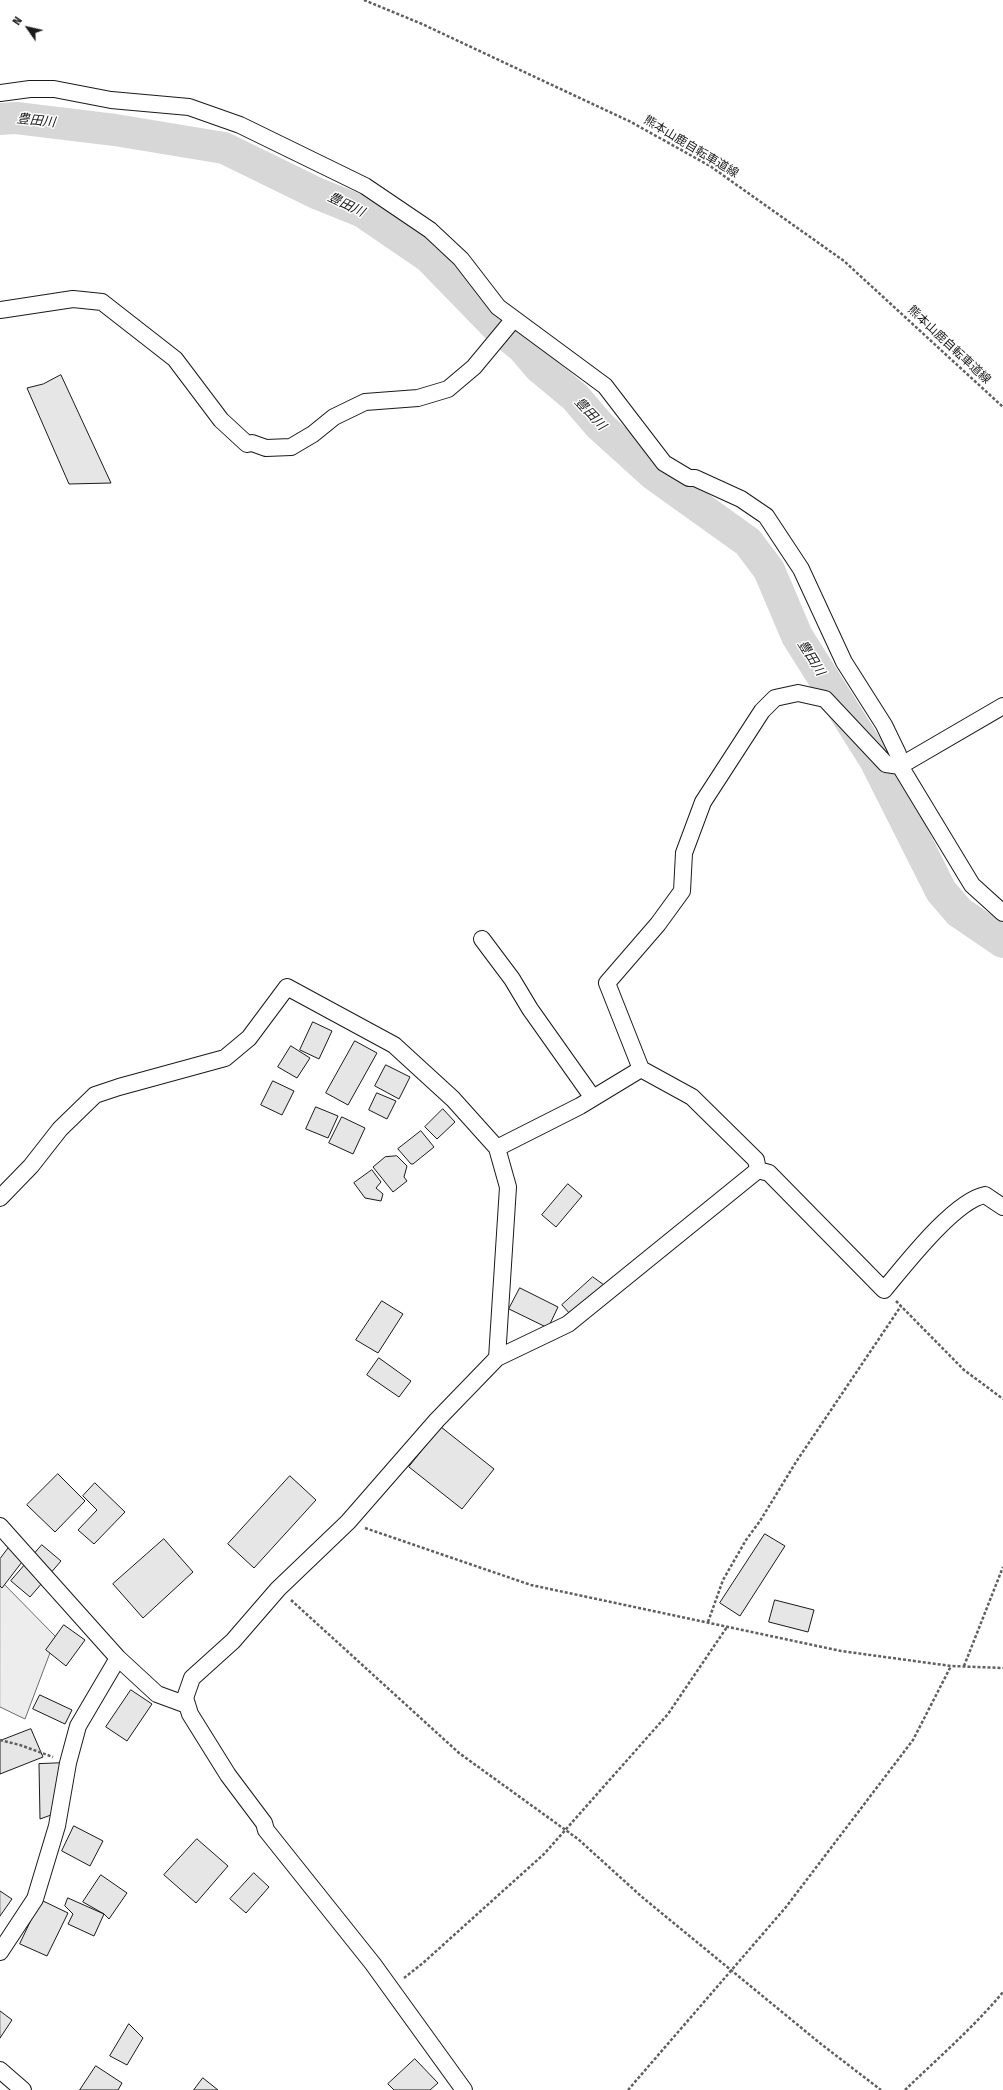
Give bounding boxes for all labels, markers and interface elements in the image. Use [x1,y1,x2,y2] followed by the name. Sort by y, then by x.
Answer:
[8,8,48,48] north arrow
[10,14,25,28] text: N
[16,111,56,131] water label: 豊田川
[641,113,741,181] street label: 熊本山鹿自転車道線
[325,189,367,221] water label: 豊田川
[905,303,993,387] street label: 熊本山鹿自転車道線
[571,394,609,434] water label: 豊田川
[794,637,828,679] water label: 豊田川

